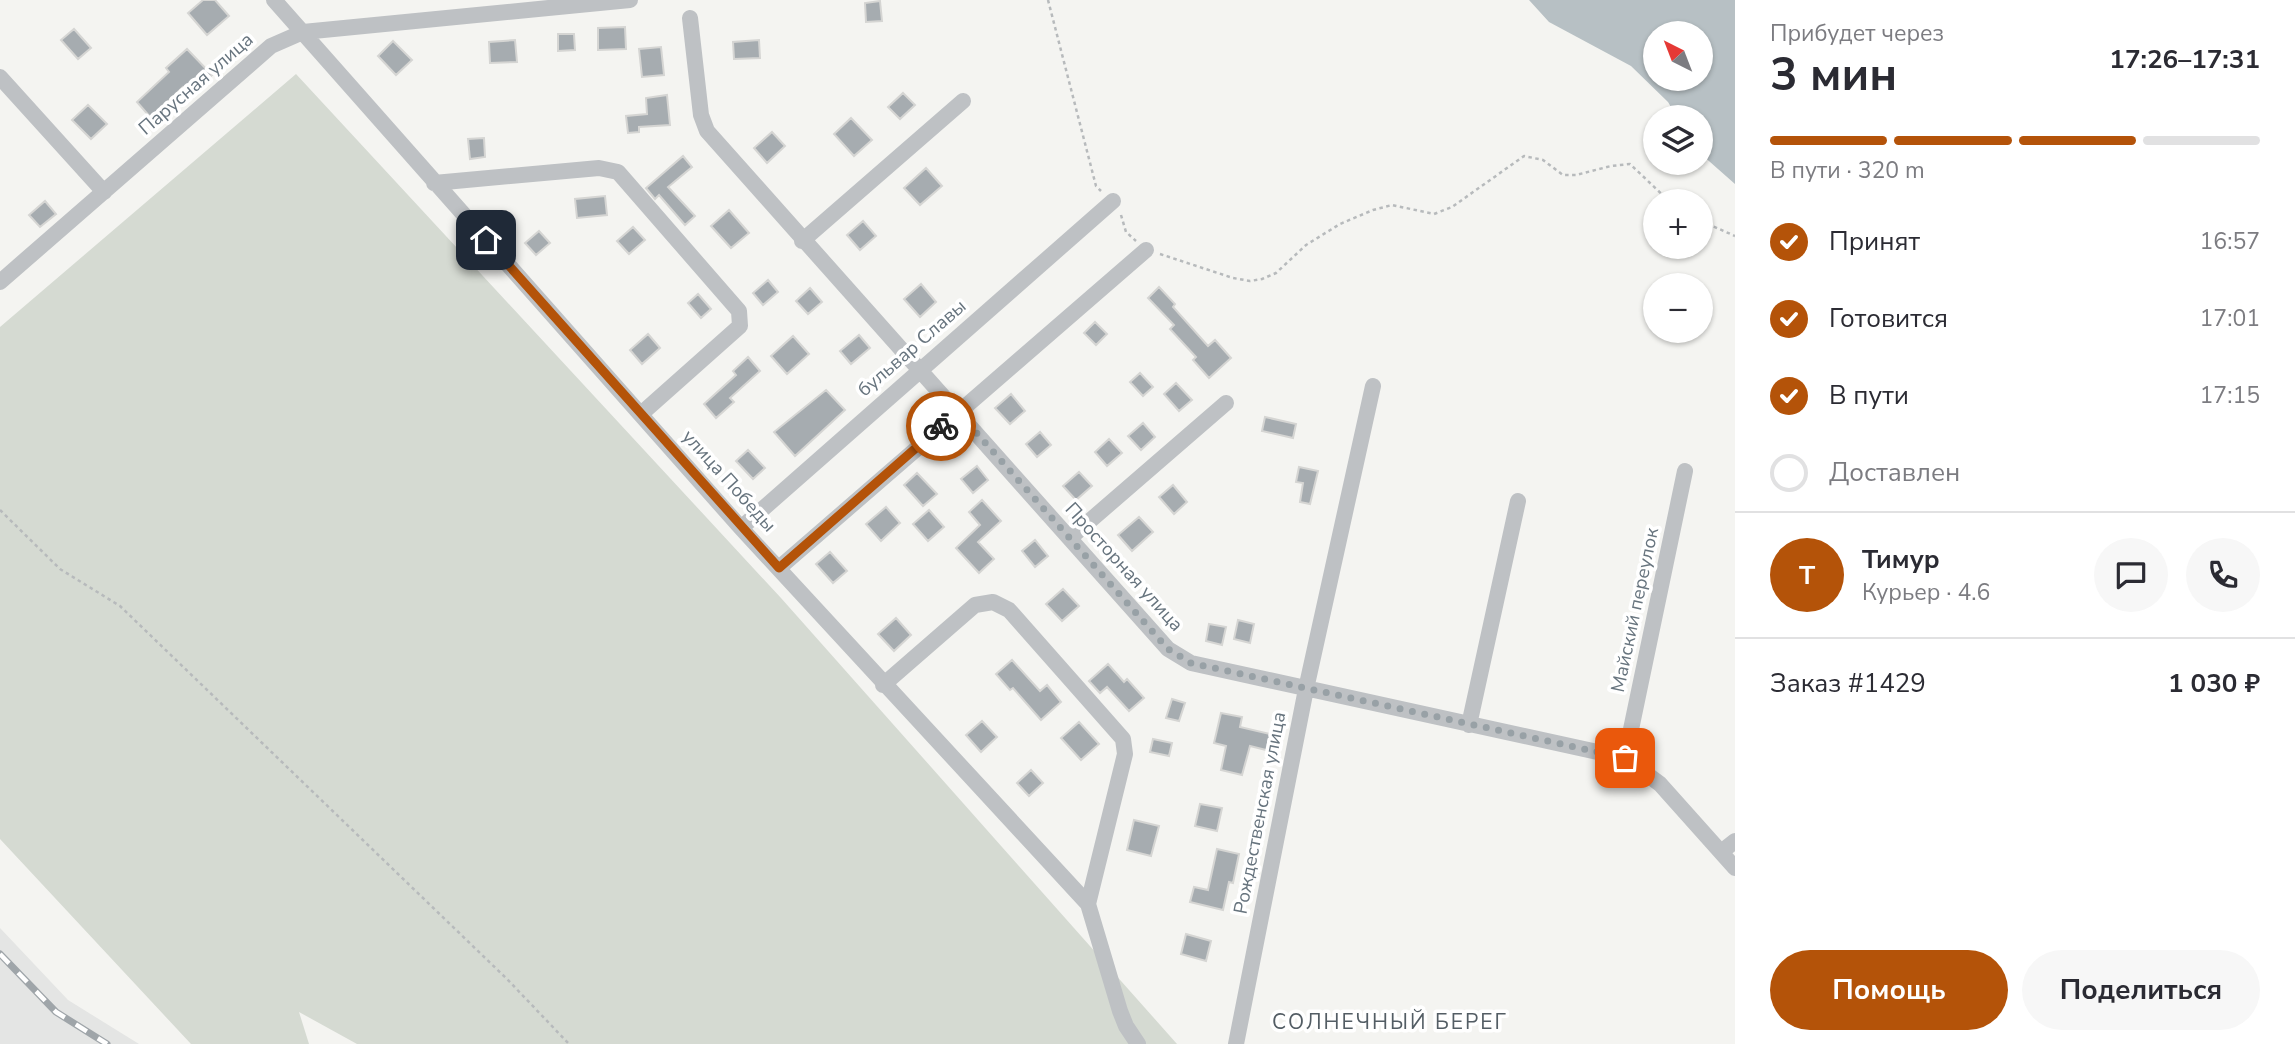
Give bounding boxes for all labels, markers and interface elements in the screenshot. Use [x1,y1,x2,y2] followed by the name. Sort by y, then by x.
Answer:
[1770,18,1944,49] text: Прибудет через
[1643,21,1713,91] north arrow
[1643,21,1713,343] map controls
[133,27,259,141] street label: Парусная улица
[2109,42,2260,77] text: 17:26–17:31
[1770,43,1897,106] text: 3 мин
[1643,105,1713,175] button: layers
[1770,155,1925,186] text: В пути · 320 m
[1643,189,1713,259] button: +
[456,210,516,270] pin
[467,221,505,259] icon: home
[1770,223,1808,261] icon: check
[1829,224,1920,259] text: Принят
[2200,226,2260,257] text: 16:57
[1643,273,1713,343] button: −
[852,294,972,402] street label: бульвар Славы
[1770,300,1808,338] icon: check
[1829,301,1948,336] text: Готовится
[2200,303,2260,334] text: 17:01
[1770,377,1808,415] icon: check
[1829,378,1909,413] text: В пути
[2200,380,2260,411] text: 17:15
[906,391,976,461] courier
[922,407,960,445] icon: bike
[676,424,782,538] street label: улица Победы
[1829,455,1960,490] text: Доставлен
[1059,497,1189,637] street label: Просторная улица
[1605,525,1665,695] street label: Майский переулок
[2094,538,2168,612] button: chat
[2186,538,2260,612] button: phone
[1862,542,1940,577] text: Тимур
[1799,558,1815,593] text: Т
[1862,577,1990,608] text: Курьер · 4.6
[1770,666,1926,701] text: Заказ #1429
[2168,666,2260,701] text: 1 030 ₽
[1228,710,1292,916] street label: Рождественская улица
[1595,728,1655,788] pin
[1606,739,1644,777] icon: bag
[1770,950,2008,1030] button: Помощь
[2022,950,2260,1030] button: Поделиться
[1272,1008,1508,1036] district label: СОЛНЕЧНЫЙ БЕРЕГ

